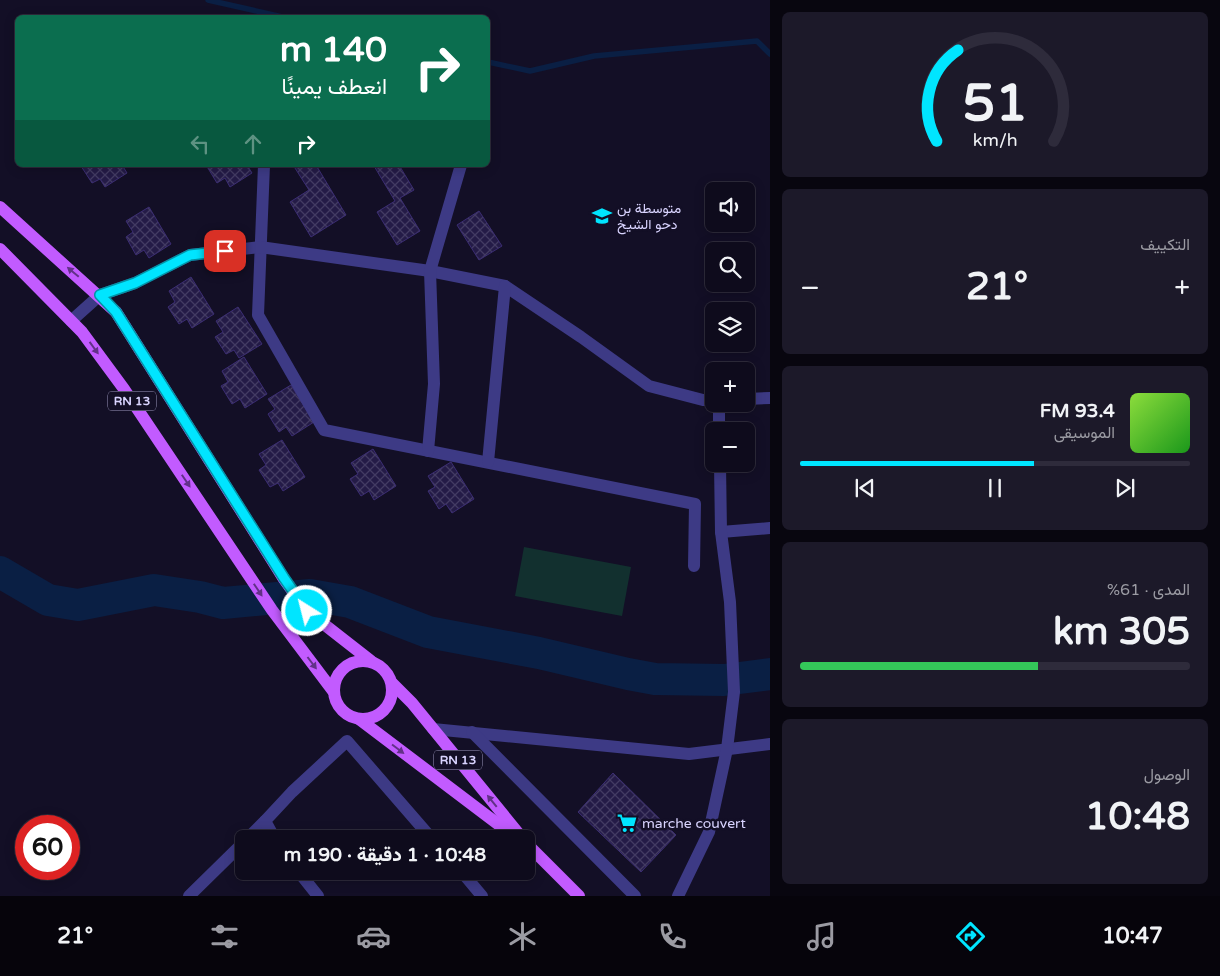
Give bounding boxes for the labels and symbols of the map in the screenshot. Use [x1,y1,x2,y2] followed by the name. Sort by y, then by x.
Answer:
[617,200,681,235] place label: متوسطة بن دحو الشيخ
[591,205,613,227] school or university icon: متوسطة بن دحو الشيخ
[204,230,246,272] pin
[67,266,79,278] one-way arrow
[89,341,99,354] one-way arrow
[108,392,156,411] road number: RN 13
[181,474,191,488] one-way arrow
[253,583,263,597] one-way arrow
[280,584,332,636] position arrow
[306,656,317,669] one-way arrow
[391,744,405,754] one-way arrow
[434,750,482,770] road number: RN 13
[487,795,498,807] one-way arrow
[616,812,638,834] supermarket icon: marche couvert
[15,815,80,880] speed limit sign: 60
[642,815,746,832] place label: marche couvert

